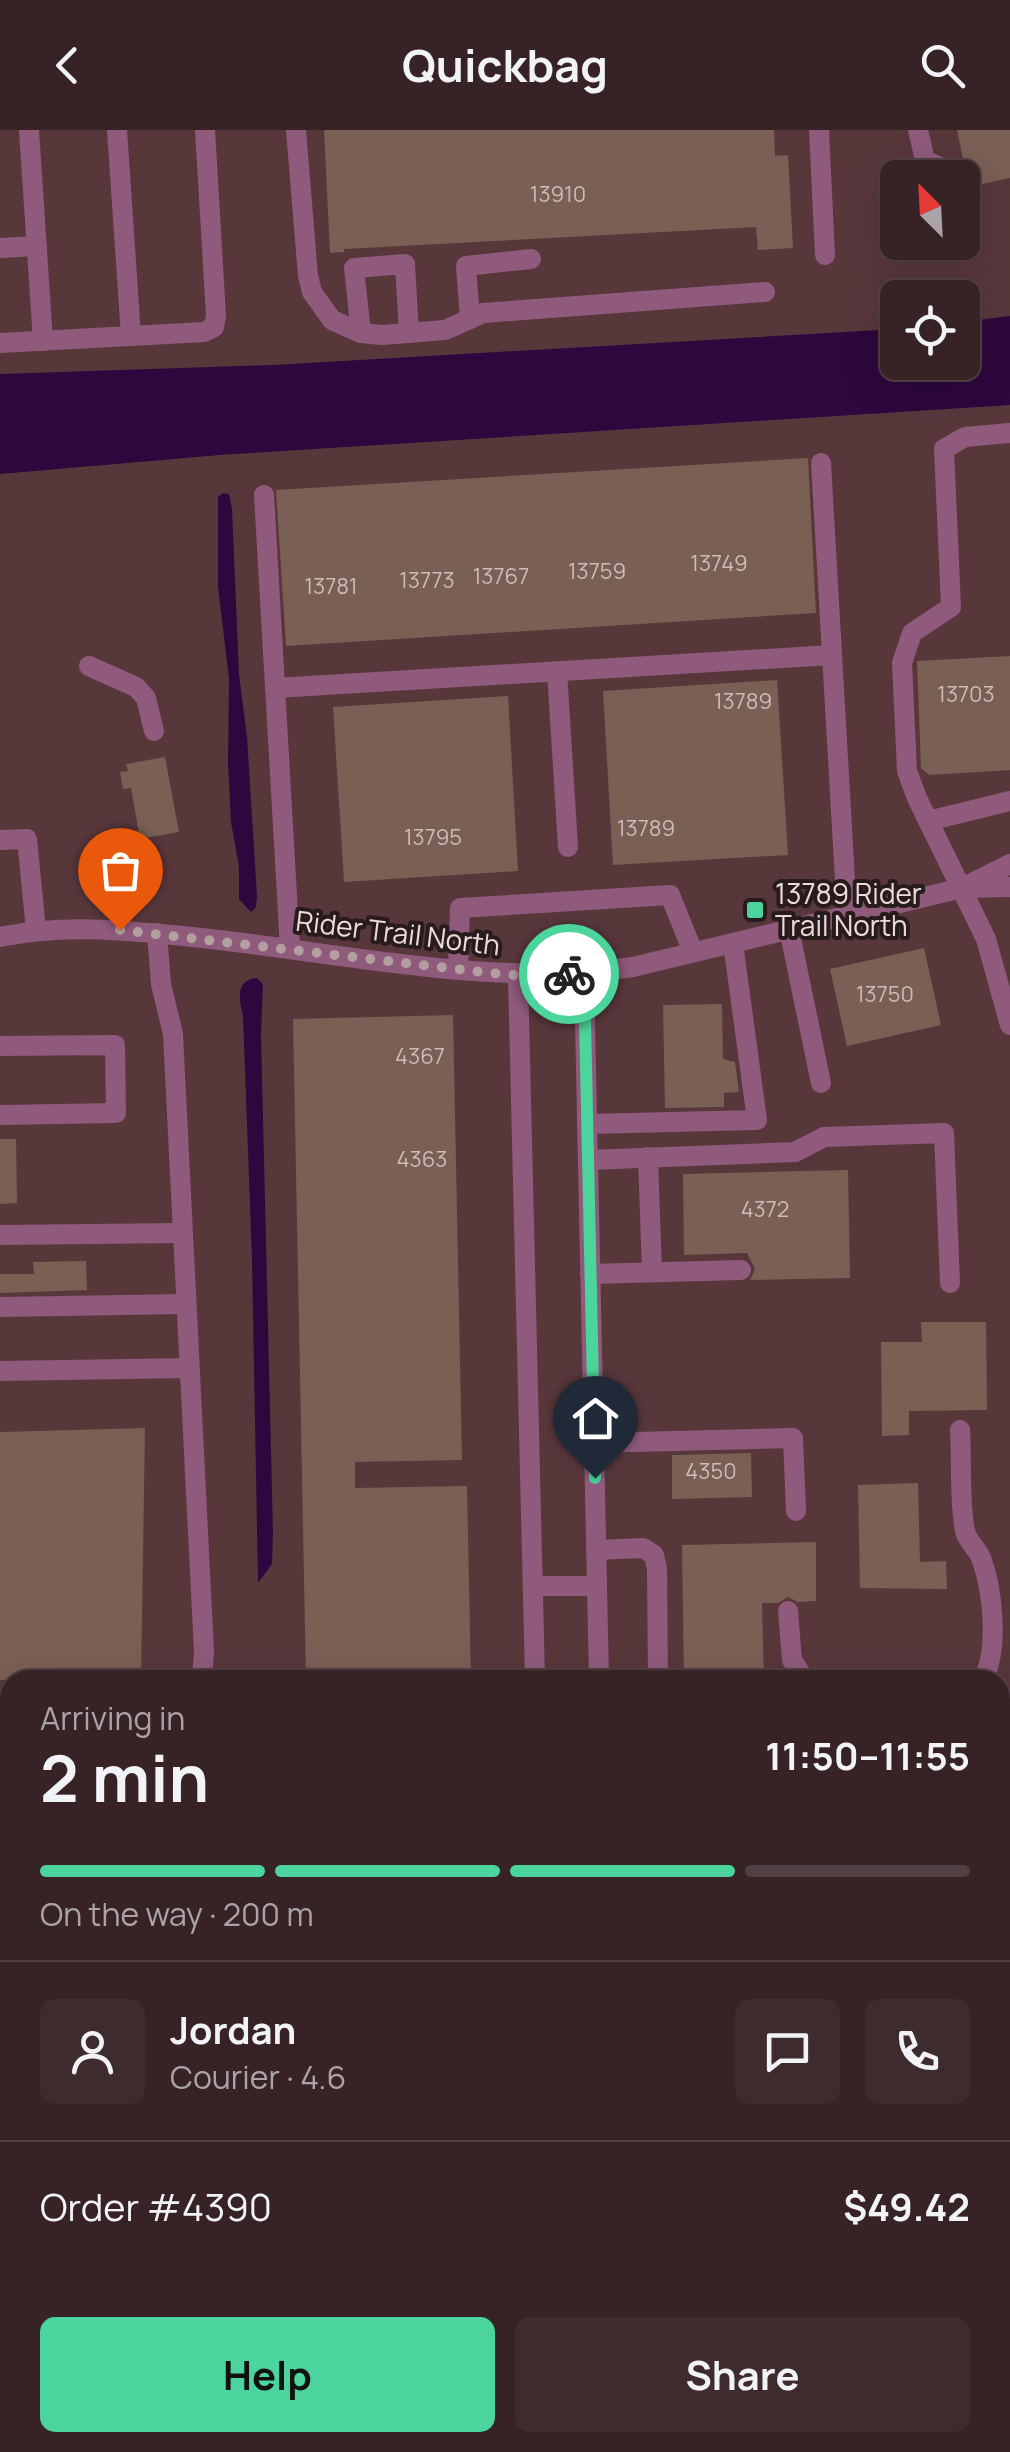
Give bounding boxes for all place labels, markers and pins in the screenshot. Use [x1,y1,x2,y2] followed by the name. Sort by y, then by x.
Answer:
[78,828,163,931] pin
[775,874,922,944] place label: 13789 Rider Trail North
[744,899,766,921] marker: 13789 Rider Trail North
[553,1376,638,1479] pin

